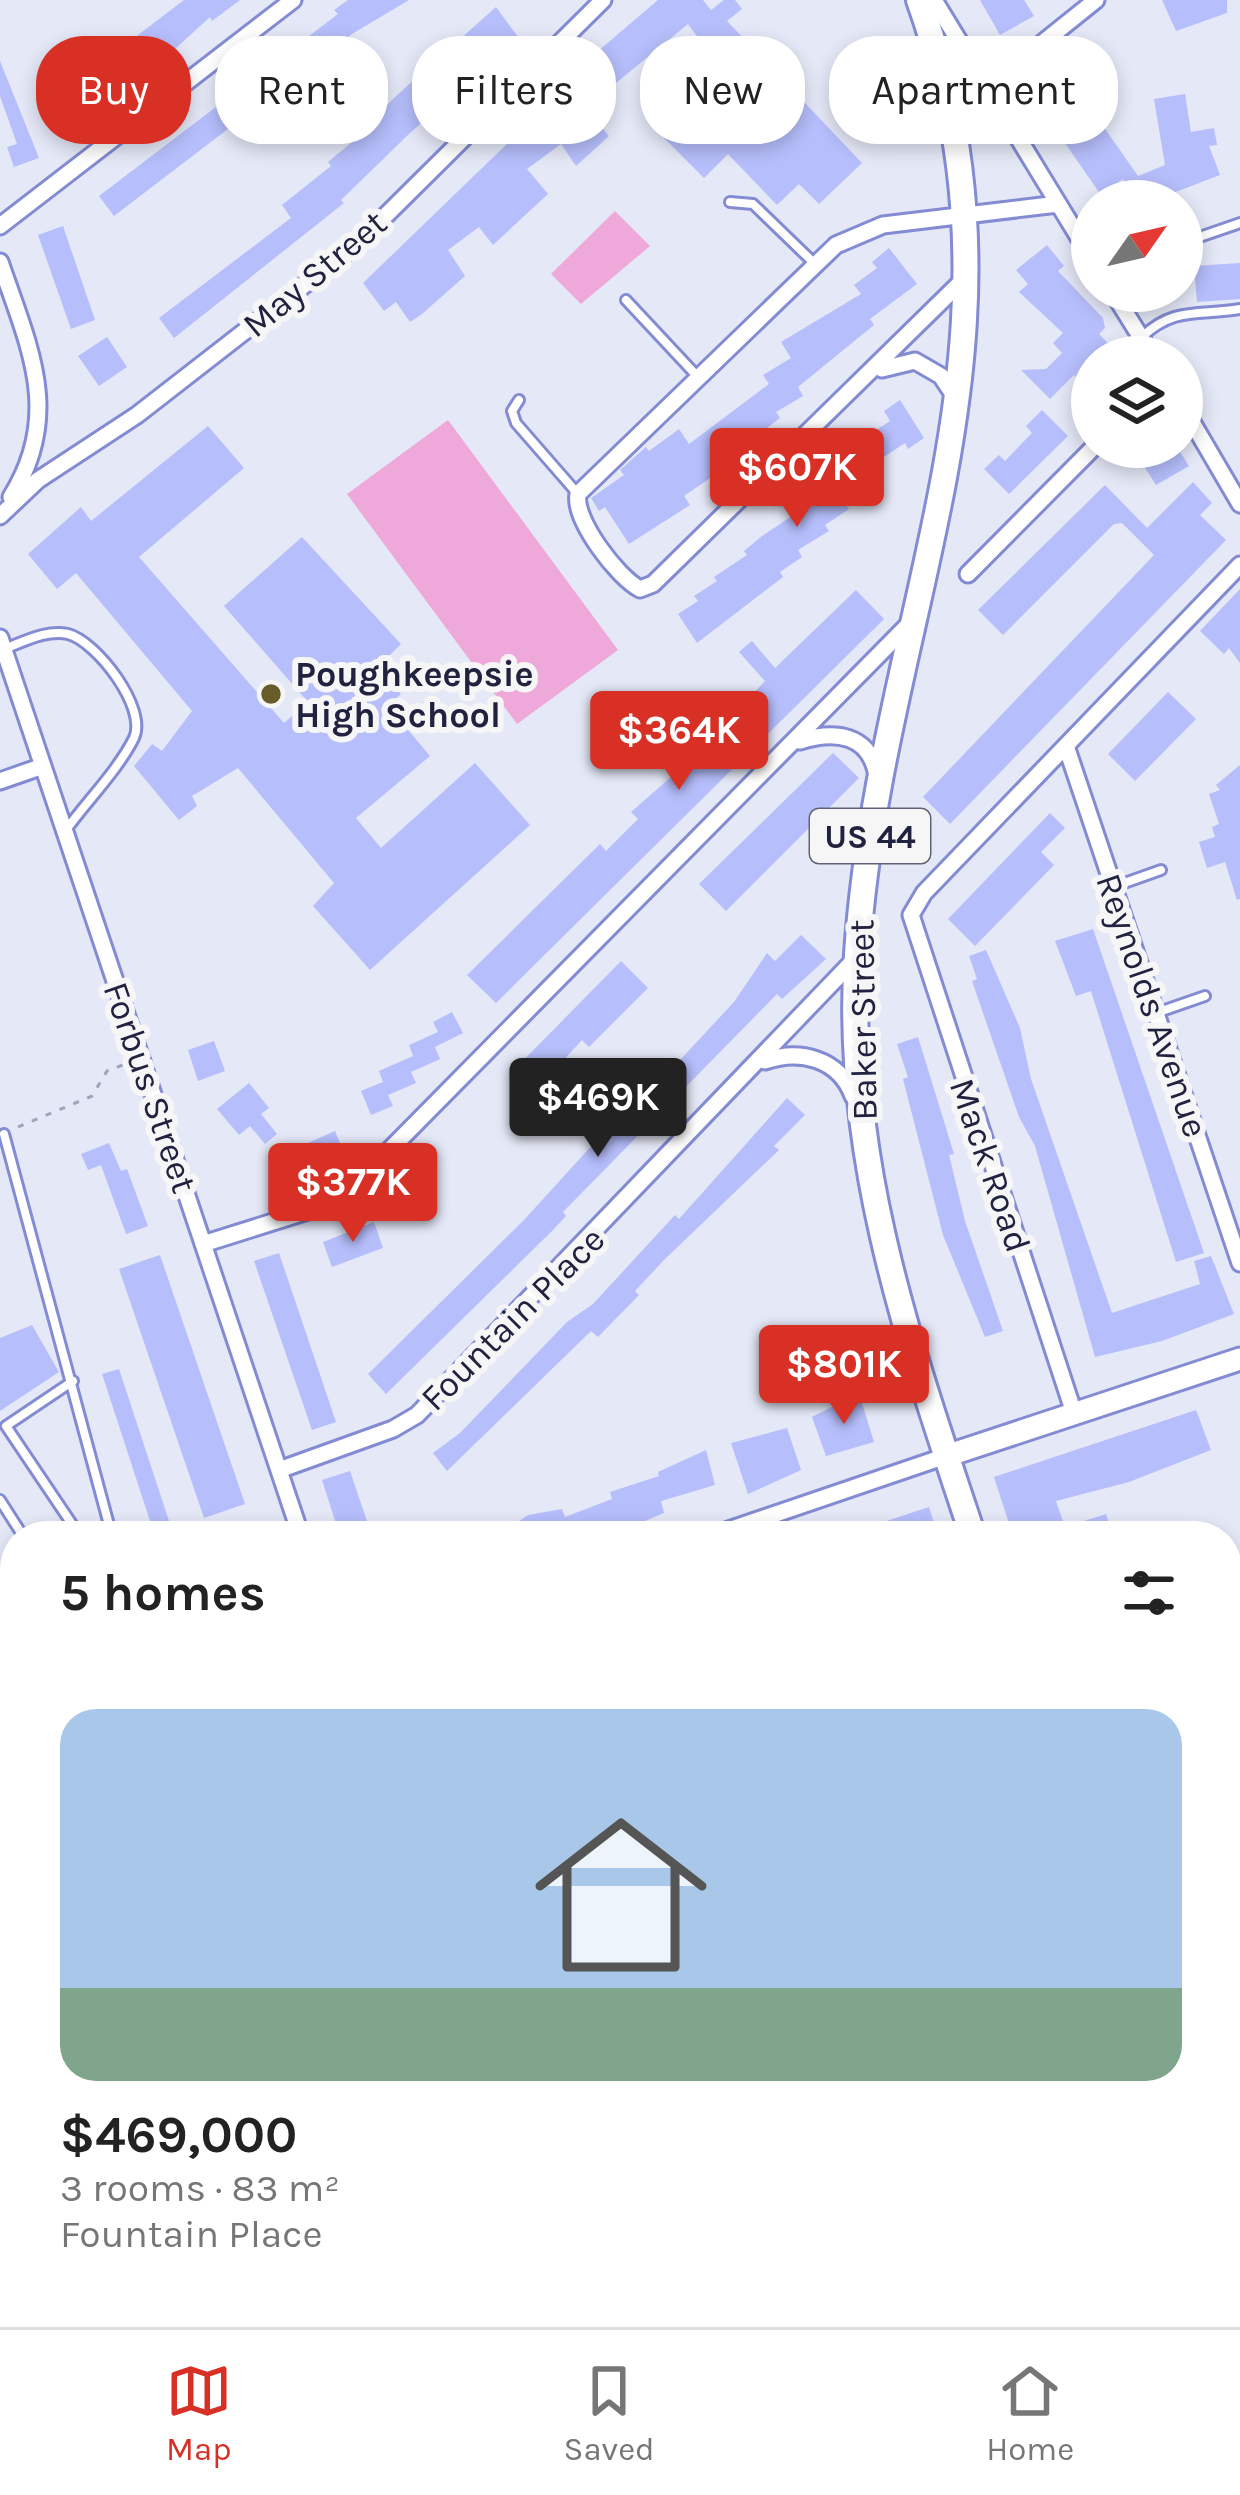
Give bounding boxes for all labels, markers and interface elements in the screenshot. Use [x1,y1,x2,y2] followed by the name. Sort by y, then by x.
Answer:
[36,36,191,144] chip: Buy
[215,36,388,144] chip: Rent
[412,36,616,144] chip: Filters
[640,36,805,144] chip: New
[829,36,1118,144] chip: Apartment
[1071,180,1203,312] north arrow
[1071,180,1203,468] map controls
[234,202,395,346] street label: May Street
[1071,336,1203,468] button: layers
[713,428,881,530] pin: $607K
[737,444,857,490] text: $607K
[295,653,534,737] place label: Poughkeepsie High School
[258,681,284,707] marker: Poughkeepsie High School
[595,691,763,793] pin: $364K
[617,707,741,753] text: $364K
[810,809,930,863] road number: US 44
[1087,868,1217,1143] street label: Reynolds Avenue
[840,919,886,1121] street label: Baker Street
[94,976,206,1198] street label: Forbus Street
[514,1058,682,1160] pin: $469K
[941,1073,1039,1258] street label: Mack Road
[536,1074,660,1120] text: $469K
[269,1143,437,1245] pin: $377K
[295,1159,411,1205] text: $377K
[412,1218,613,1419] street label: Fountain Place
[760,1325,928,1427] pin: $801K
[786,1341,902,1387] text: $801K
[1116,1560,1182,1626] icon: filters
[60,1563,266,1623] text: 5 homes
[513,1787,729,2003] icon: home
[60,2105,297,2165] text: $469,000
[60,2165,340,2211] text: 3 rooms · 83 m²
[60,2211,323,2257] text: Fountain Place
[166,2358,232,2468] tab: Map
[563,2358,655,2468] tab: Saved
[986,2358,1074,2468] tab: Home

